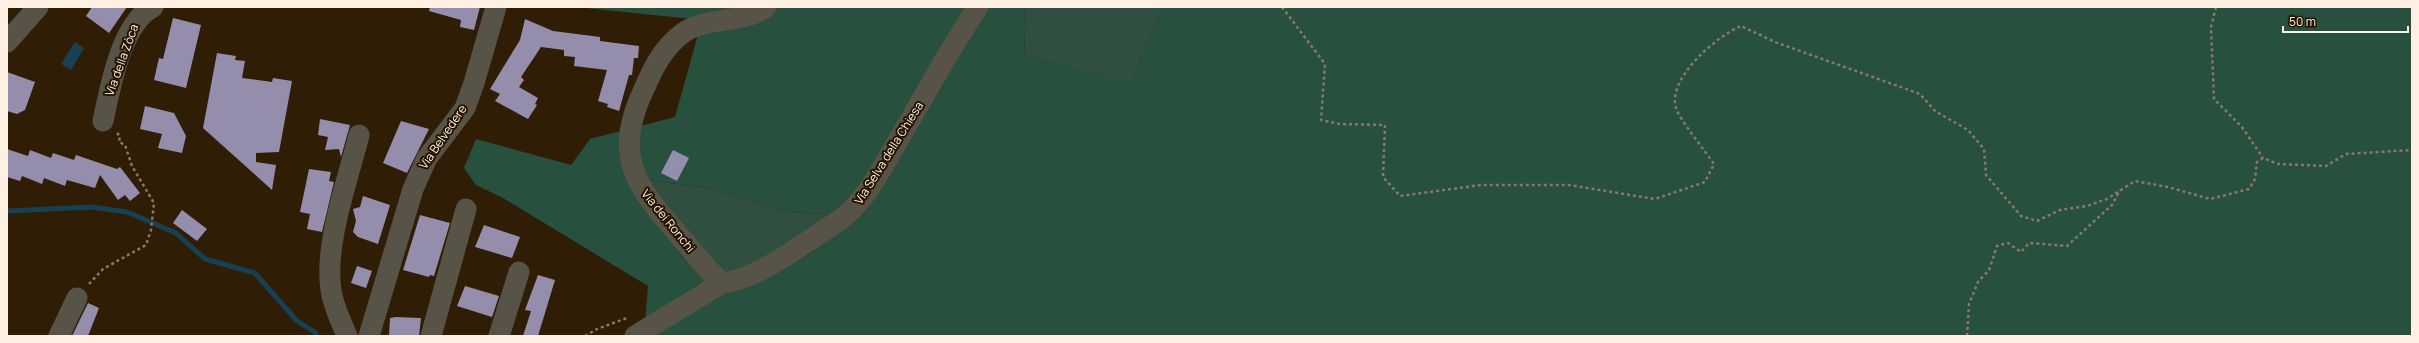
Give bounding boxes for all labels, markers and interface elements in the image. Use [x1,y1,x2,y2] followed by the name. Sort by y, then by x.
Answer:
[2283,8,2408,34] scale bar
[2289,13,2316,30] text: 50 m
[101,21,142,98] street label: Via della Zòca
[850,98,927,207] street label: Via Selva della Chiesa
[415,101,470,172] street label: Via Belvedere
[638,186,699,256] street label: Via dei Ronchi

